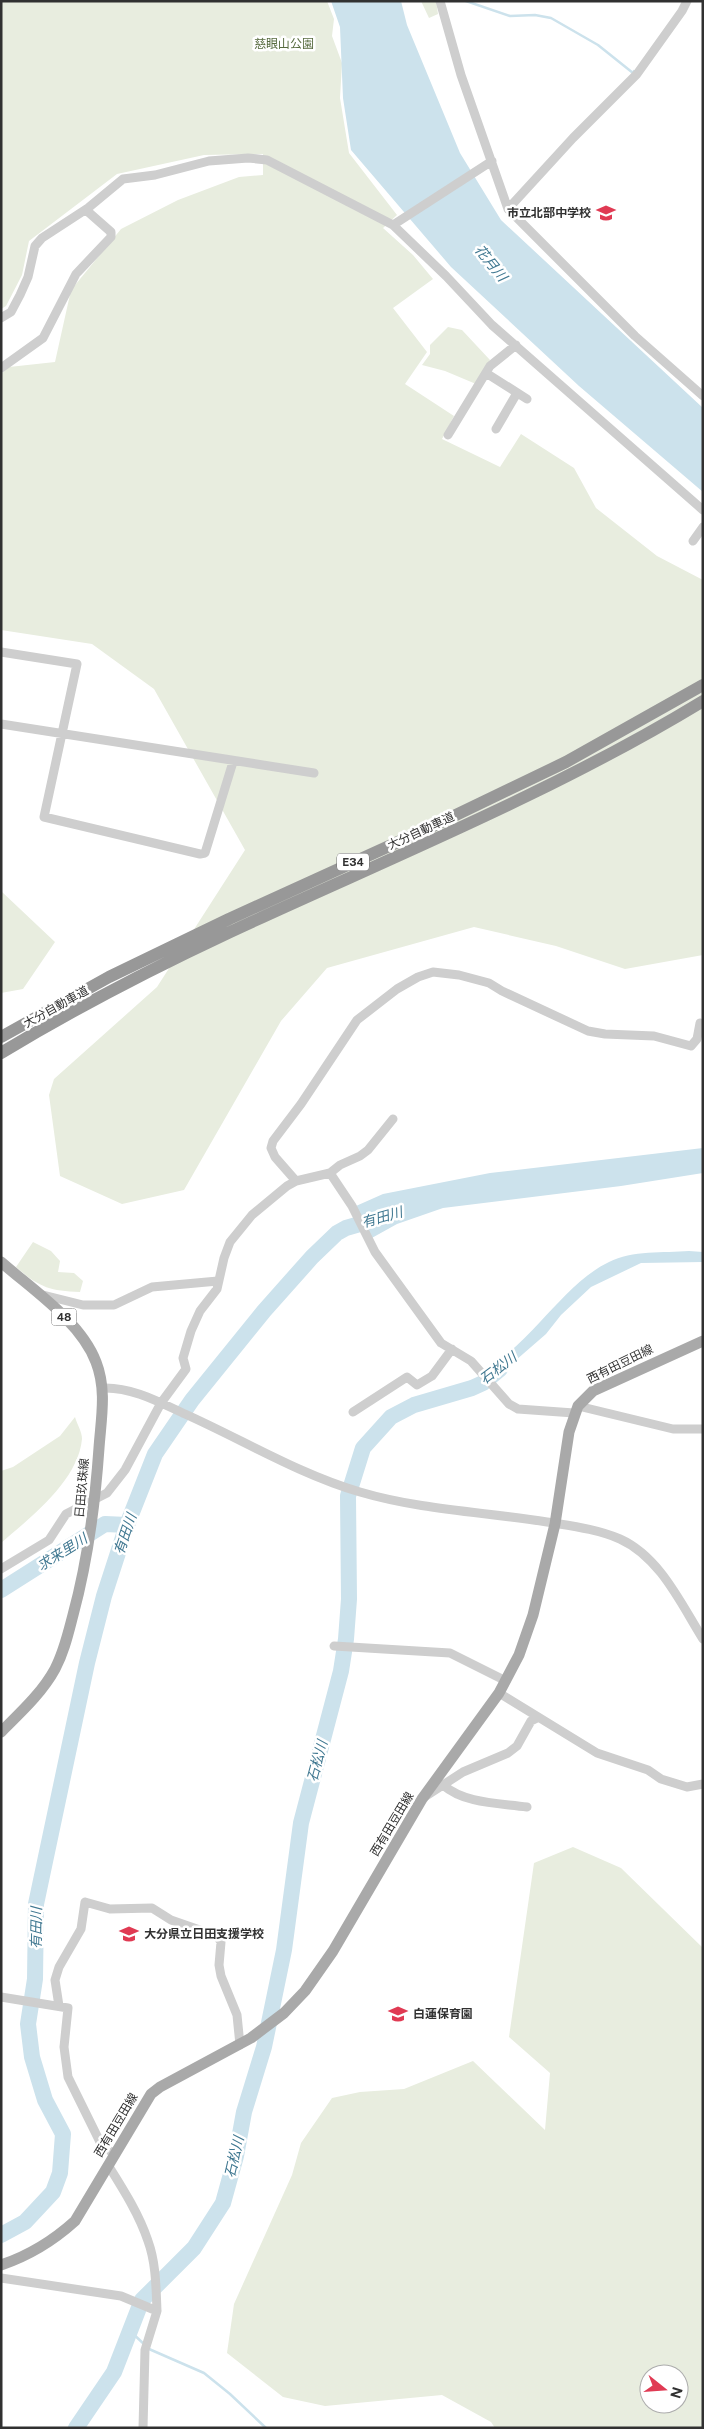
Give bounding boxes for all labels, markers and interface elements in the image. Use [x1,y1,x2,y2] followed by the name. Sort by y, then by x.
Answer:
[254,37,314,51] park label: 慈眼山公園
[595,202,617,224] school or university icon: 市立北部中学校
[507,206,591,220] place label: 市立北部中学校
[472,242,512,286] water label: 花月川
[385,809,457,853] street label: 大分自動車道
[337,854,369,870] road number: E34
[21,983,91,1031] street label: 大分自動車道
[360,1203,406,1230] water label: 有田川
[52,1308,76,1325] road number: 48
[585,1342,655,1386] street label: 西有田豆田線
[476,1348,521,1387] water label: 石松川
[72,1457,92,1519] street label: 日田玖珠線
[111,1510,140,1556] water label: 有田川
[34,1529,92,1574] water label: 求来里川
[304,1737,331,1783] water label: 石松川
[367,1790,417,1858] street label: 西有田豆田線
[28,1905,44,1949] water label: 有田川
[118,1923,140,1945] school or university icon: 大分県立日田支援学校
[144,1927,264,1941] place label: 大分県立日田支援学校
[387,2003,409,2025] school or university icon: 白蓮保育園
[413,2007,473,2021] place label: 白蓮保育園
[91,2091,141,2159] street label: 西有田豆田線
[221,2133,247,2179] water label: 石松川
[639,2364,689,2414] north arrow
[667,2385,686,2400] text: N

